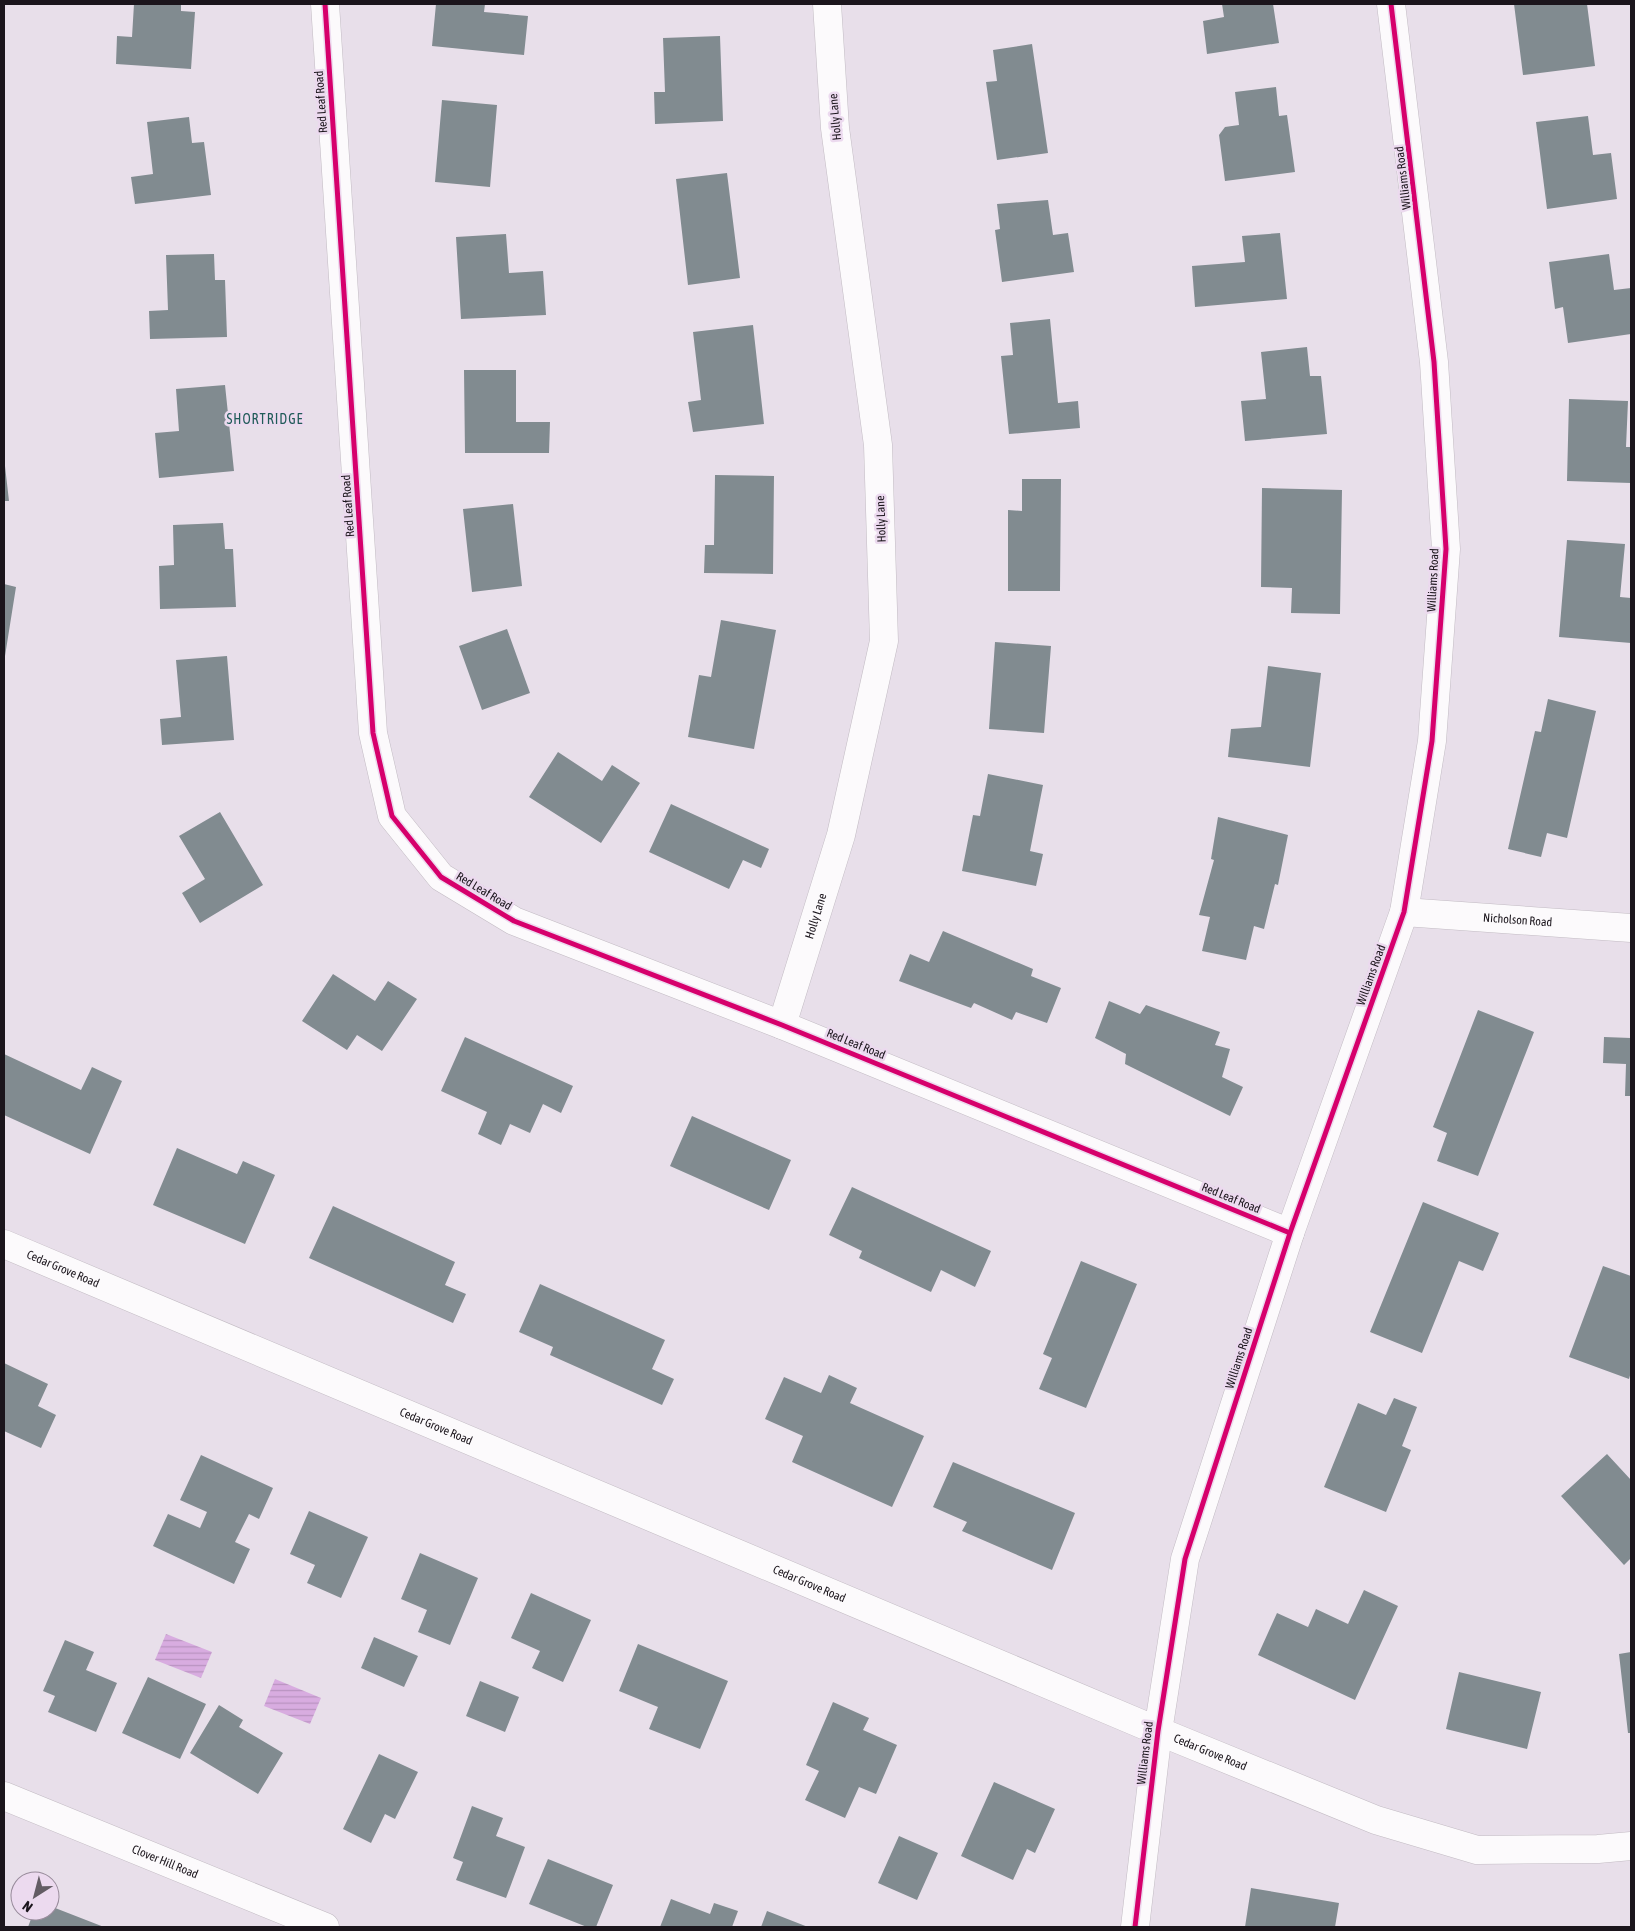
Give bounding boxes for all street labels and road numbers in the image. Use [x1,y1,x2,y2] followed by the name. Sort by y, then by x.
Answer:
[312,70,330,134] street label: Red Leaf Road
[826,93,844,141] street label: Holly Lane
[1392,146,1414,210] street label: Williams Road
[339,474,357,538] street label: Red Leaf Road
[873,495,889,543] street label: Holly Lane
[1424,548,1442,612] street label: Williams Road
[454,869,514,913] street label: Red Leaf Road
[802,892,829,941] street label: Holly Lane
[1483,911,1553,929] street label: Nicholson Road
[1354,943,1388,1007] street label: Williams Road
[825,1026,887,1062] street label: Red Leaf Road
[1200,1180,1262,1216] street label: Red Leaf Road
[24,1247,101,1290] street label: Cedar Grove Road
[1223,1326,1255,1390] street label: Williams Road
[398,1405,475,1448] street label: Cedar Grove Road
[771,1562,848,1605] street label: Cedar Grove Road
[1134,1721,1156,1785] street label: Williams Road
[1172,1731,1249,1773] street label: Cedar Grove Road
[130,1842,200,1881] street label: Clover Hill Road

